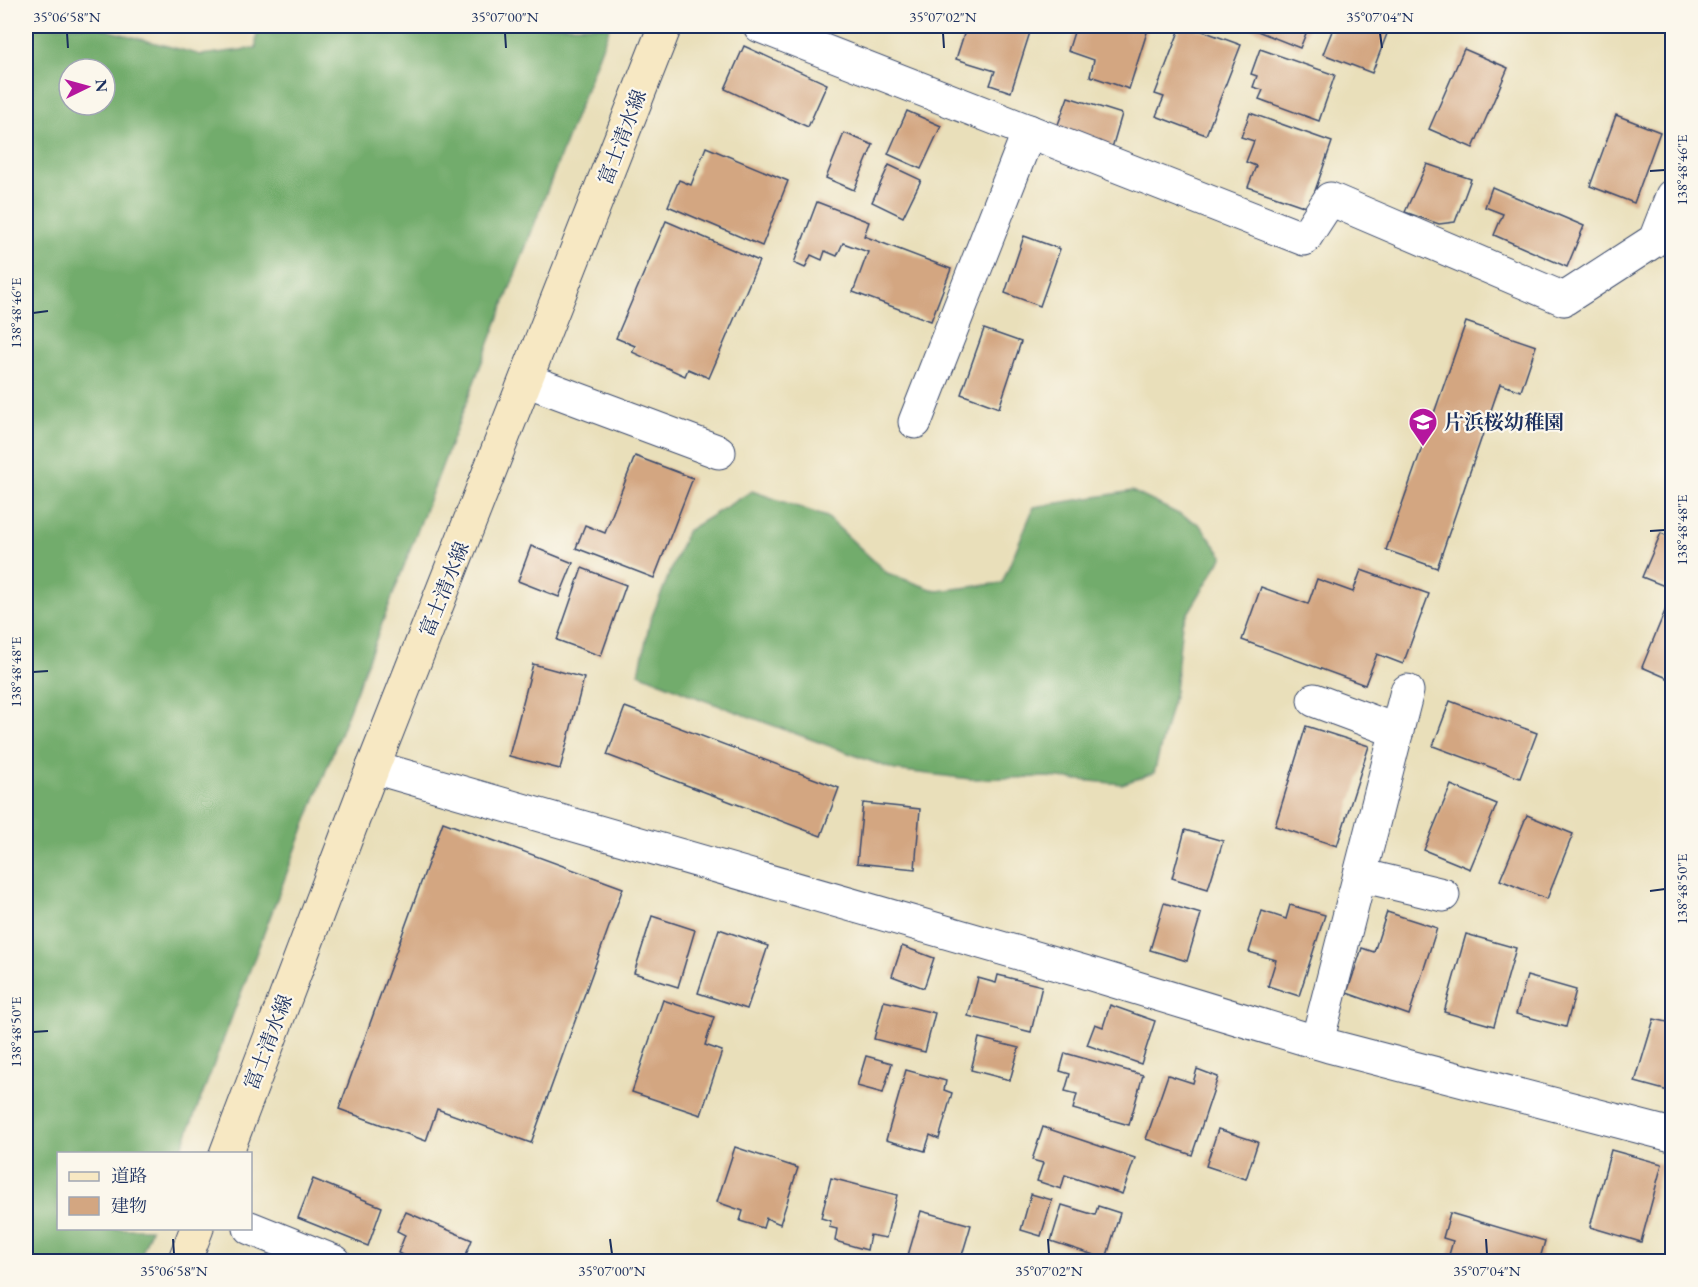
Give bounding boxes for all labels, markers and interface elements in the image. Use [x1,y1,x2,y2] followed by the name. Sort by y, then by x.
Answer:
[33,7,101,26] text: 35°06'58"N
[471,7,539,26] text: 35°07'00"N
[909,7,977,26] text: 35°07'02"N
[1346,7,1414,26] text: 35°07'04"N
[57,57,117,117] north arrow
[90,78,112,93] text: N
[592,86,652,188] street label: 富士清水線
[1672,134,1691,206] text: 138°48'46"E
[6,277,25,349] text: 138°48'46"E
[1407,406,1439,448] school or university icon: 片浜桜幼稚園
[1444,409,1564,435] place label: 片浜桜幼稚園
[1672,494,1691,566] text: 138°48'48"E
[413,538,475,640] street label: 富士清水線
[6,636,25,708] text: 138°48'48"E
[1672,853,1691,925] text: 138°48'50"E
[238,991,298,1093] street label: 富士清水線
[6,996,25,1068] text: 138°48'50"E
[57,1152,252,1230] legend
[111,1164,147,1187] text: 道路
[111,1194,147,1217] text: 建物
[140,1261,208,1280] text: 35°06'58"N
[578,1261,646,1280] text: 35°07'00"N
[1015,1261,1083,1280] text: 35°07'02"N
[1453,1261,1521,1280] text: 35°07'04"N

